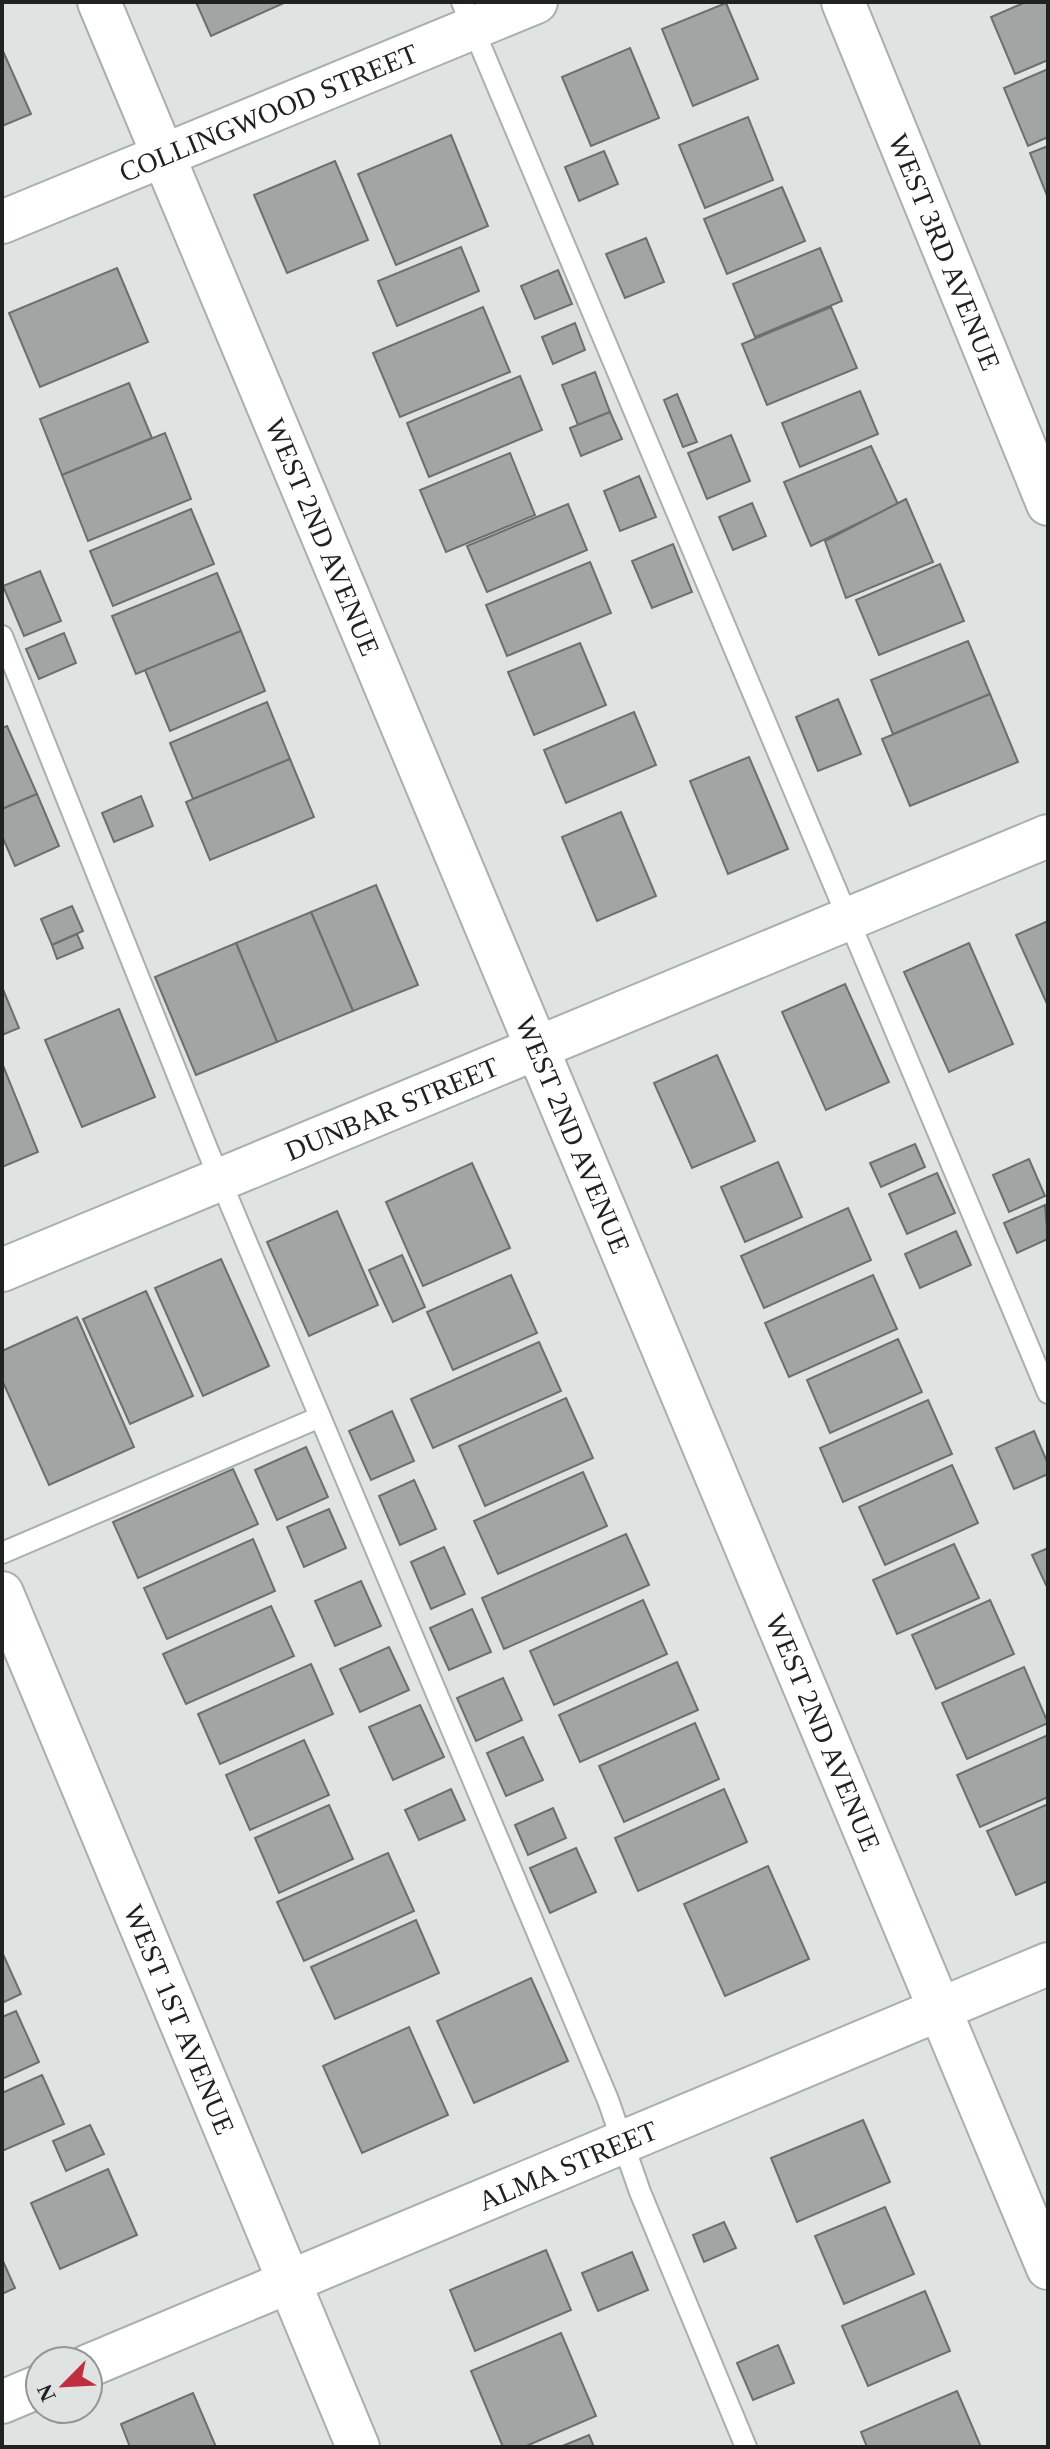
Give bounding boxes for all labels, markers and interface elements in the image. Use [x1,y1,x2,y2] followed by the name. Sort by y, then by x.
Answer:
[115,37,422,188] street label: COLLINGWOOD STREET
[883,129,1007,375] street label: WEST 3RD AVENUE
[260,414,386,660] street label: WEST 2ND AVENUE
[510,1011,637,1258] street label: WEST 2ND AVENUE
[281,1050,503,1166] street label: DUNBAR STREET
[760,1609,887,1856] street label: WEST 2ND AVENUE
[118,1900,241,2139] street label: WEST 1ST AVENUE
[474,2114,662,2216] street label: ALMA STREET
[24,2345,104,2425] north arrow
[31,2380,61,2405] text: N

